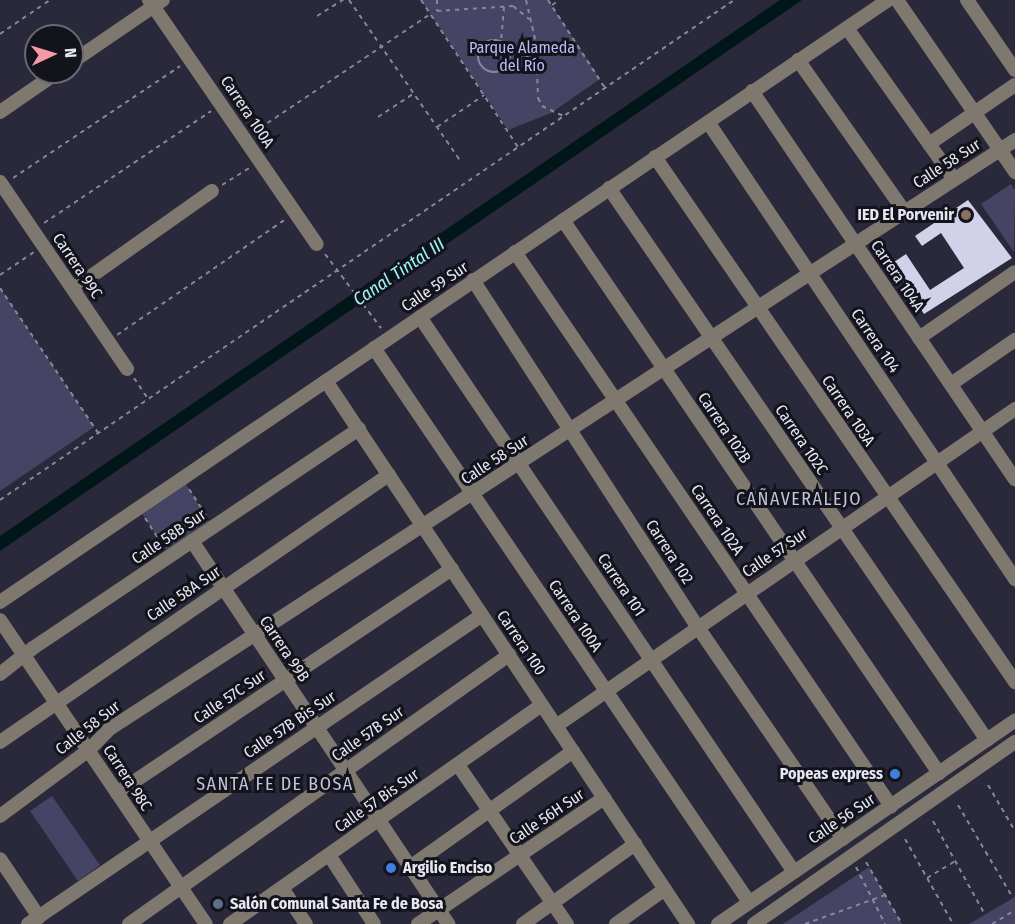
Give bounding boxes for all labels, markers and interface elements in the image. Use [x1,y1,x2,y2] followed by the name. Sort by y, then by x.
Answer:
[24,24,84,84] north arrow
[469,38,575,76] park label: Parque Alameda del Río
[61,47,80,58] text: N
[216,72,278,152] street label: Carrera 100A
[910,135,984,193] street label: Calle 58 Sur
[858,205,954,225] place label: IED El Porvenir
[959,208,973,222] marker: IED El Porvenir
[48,230,106,302] street label: Carrera 99C
[349,233,449,311] water label: Canal Tintal III
[866,237,928,315] street label: Carrera 104A
[398,258,472,316] street label: Calle 59 Sur
[847,305,903,377] street label: Carrera 104
[817,372,879,450] street label: Carrera 103A
[693,389,755,467] street label: Carrera 102B
[771,401,831,479] street label: Carrera 102C
[458,431,532,489] street label: Calle 58 Sur
[686,481,748,559] street label: Carrera 102A
[736,488,862,510] district label: CAÑAVERALEJO
[128,505,210,569] street label: Calle 58B Sur
[641,516,697,588] street label: Carrera 102
[739,524,811,582] street label: Calle 57 Sur
[593,550,649,620] street label: Carrera 101
[143,562,225,626] street label: Calle 58A Sur
[544,576,606,656] street label: Carrera 100A
[492,607,550,679] street label: Carrera 100
[255,612,313,686] street label: Carrera 99B
[190,666,270,728] street label: Calle 57C Sur
[240,687,340,763] street label: Calle 57B Bis Sur
[52,697,124,759] street label: Calle 58 Sur
[328,702,408,766] street label: Calle 57B Sur
[99,741,155,815] street label: Carrera 98C
[780,764,883,784] place label: Popeas express
[331,765,423,837] street label: Calle 57 Bis Sur
[888,767,902,781] marker: Popeas express
[196,773,354,795] district label: SANTA FE DE BOSA
[506,785,588,849] street label: Calle 56H Sur
[805,790,879,848] street label: Calle 56 Sur
[403,858,492,878] place label: Argilio Enciso
[384,861,398,875] marker: Argilio Enciso
[230,894,443,914] place label: Salón Comunal Santa Fe de Bosa
[211,897,225,911] marker: Salón Comunal Santa Fe de Bosa

